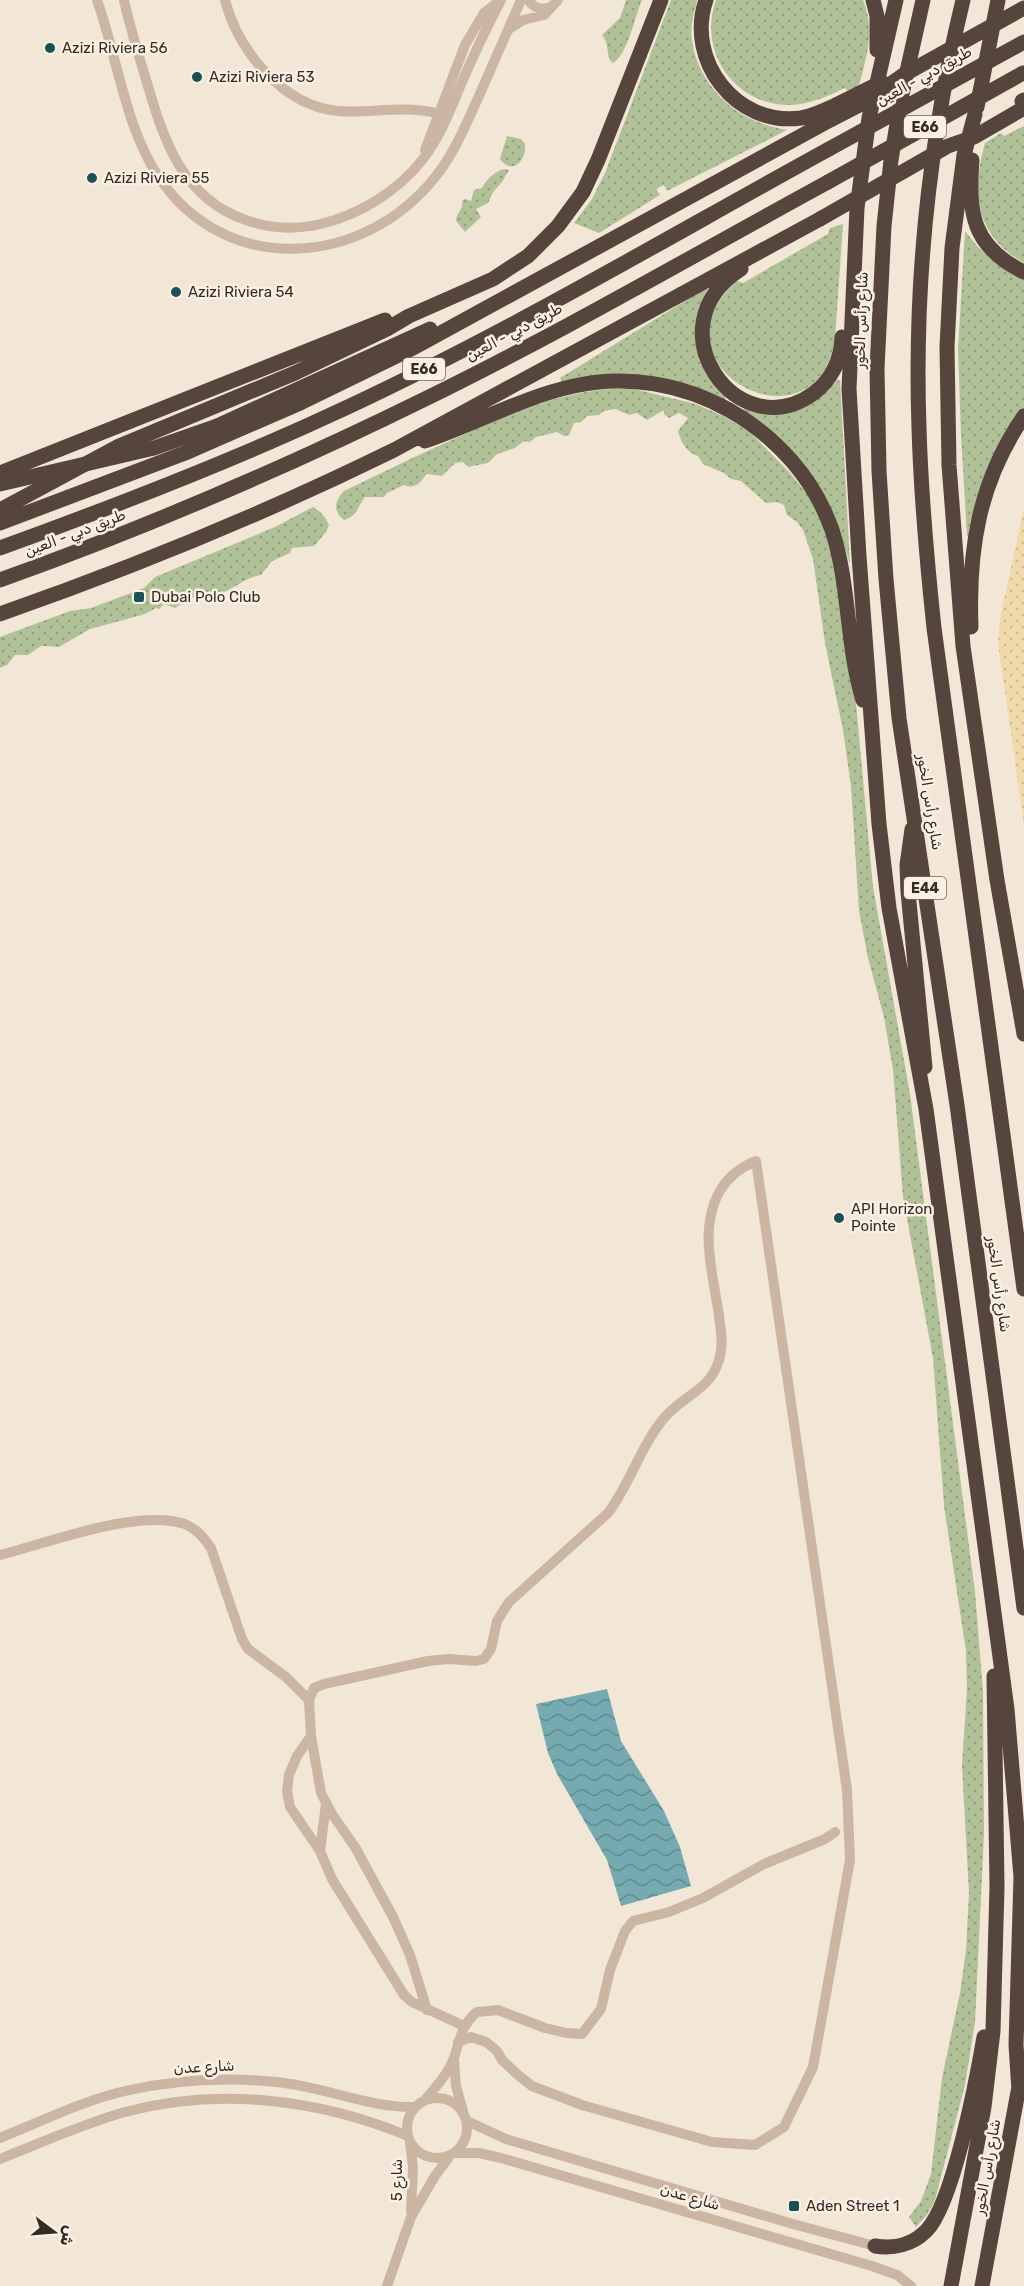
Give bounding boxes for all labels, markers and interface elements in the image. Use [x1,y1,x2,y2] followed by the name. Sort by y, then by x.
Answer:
[62,39,168,57] place label: Azizi Riviera 56
[43,41,57,55] marker: Azizi Riviera 56
[873,42,976,112] street label: طريق دبي - العين
[209,68,315,86] place label: Azizi Riviera 53
[190,70,204,84] marker: Azizi Riviera 53
[904,116,946,138] road number: E66
[104,169,209,187] place label: Azizi Riviera 55
[85,171,99,185] marker: Azizi Riviera 55
[850,271,874,370] street label: شارع رأس الخور
[188,283,294,301] place label: Azizi Riviera 54
[169,285,183,299] marker: Azizi Riviera 54
[463,299,567,368] street label: طريق دبي - العين
[403,358,445,380] road number: E66
[22,506,129,563] street label: طريق دبي - العين
[151,588,261,606] place label: Dubai Polo Club
[132,590,146,604] marker: Dubai Polo Club
[911,752,946,852] street label: شارع رأس الخور
[904,877,946,899] road number: E44
[851,1200,932,1235] place label: API Horizon Pointe
[832,1211,846,1225] marker: API Horizon Pointe
[981,1234,1015,1334] street label: شارع رأس الخور
[173,2056,235,2080] street label: شارع عدن
[970,2118,1006,2218] street label: شارع رأس الخور
[388,2159,408,2201] street label: شارع 5
[658,2180,722,2216] street label: شارع عدن
[806,2197,900,2215] place label: Aden Street 1
[787,2199,801,2213] marker: Aden Street 1
[24,2202,84,2262] north arrow
[56,2224,80,2248] text: ش

